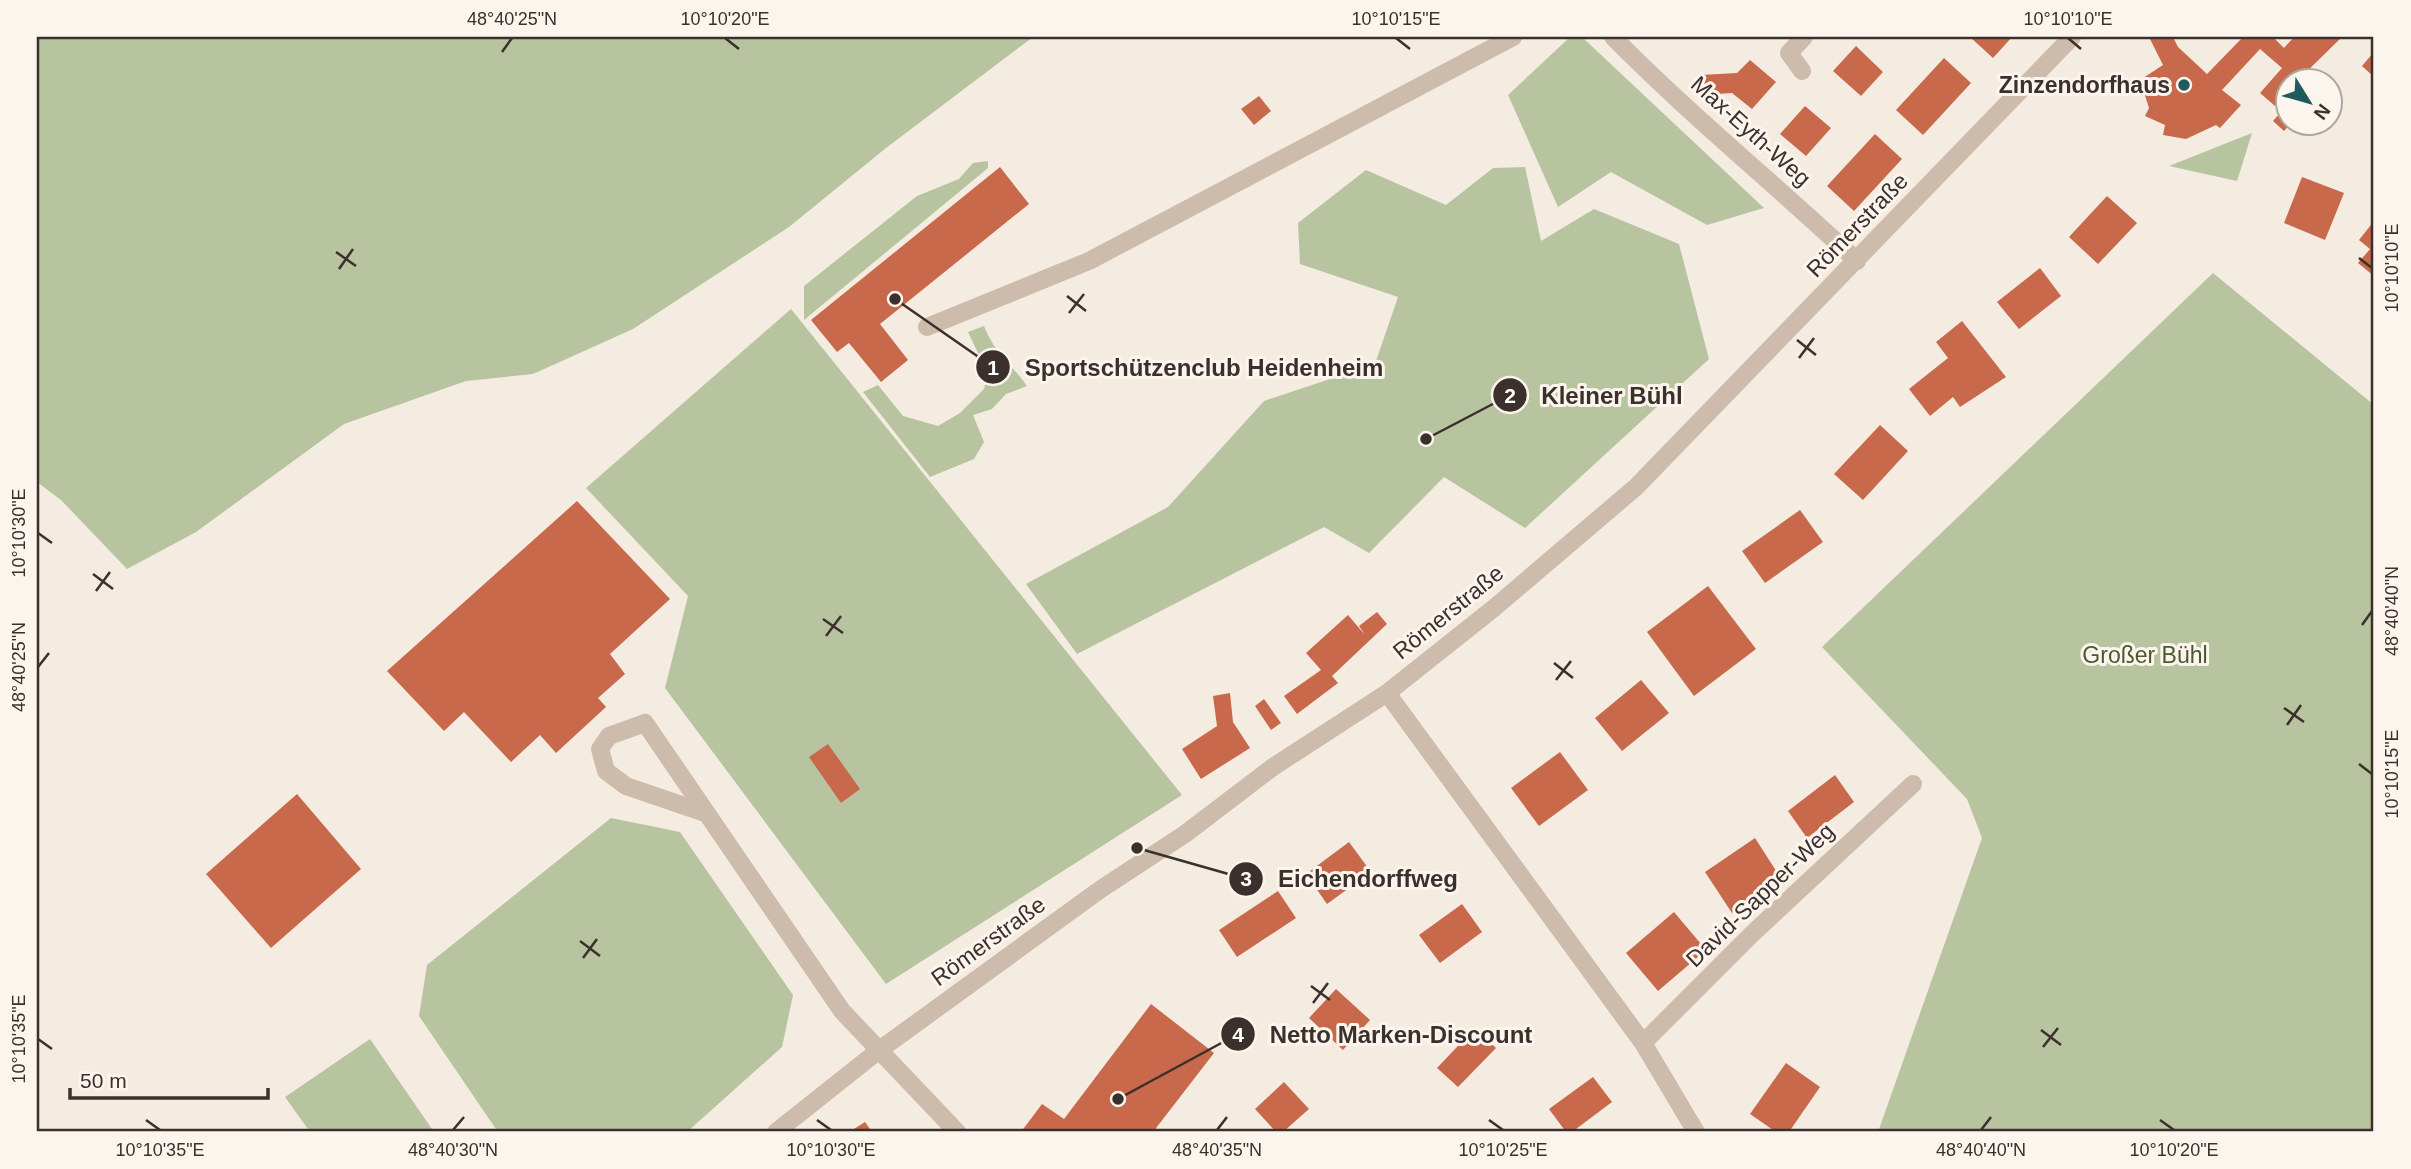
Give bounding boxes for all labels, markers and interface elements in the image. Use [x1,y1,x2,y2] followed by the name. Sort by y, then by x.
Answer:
[467,9,557,29] text: 48°40'25"N
[680,9,770,29] text: 10°10'20"E
[1351,9,1441,29] text: 10°10'15"E
[2023,9,2113,29] text: 10°10'10"E
[2274,66,2344,136] north arrow
[1686,71,1816,191] street label: Max-Eyth-Weg
[1999,72,2170,98] place label: Zinzendorfhaus
[2176,77,2192,93] marker: Zinzendorfhaus
[2310,100,2335,124] text: N
[1801,168,1913,282] street label: Römerstraße
[2382,223,2402,313] text: 10°10'10"E
[975,345,1397,390] callout: Sportschützenclub Heidenheim
[1025,354,1383,381] text: Sportschützenclub Heidenheim
[987,356,999,379] text: 1
[1492,373,1696,418] callout: Kleiner Bühl
[1541,382,1683,409] text: Kleiner Bühl
[1504,384,1516,407] text: 2
[9,488,29,578] text: 10°10'30"E
[1388,560,1508,664] street label: Römerstraße
[2382,566,2402,656] text: 48°40'40"N
[9,622,29,712] text: 48°40'25"N
[2082,642,2208,668] park label: Großer Bühl
[2382,729,2402,819] text: 10°10'15"E
[1681,818,1839,972] street label: David-Sapper-Weg
[1229,856,1472,901] callout: Eichendorffweg
[1278,865,1458,892] text: Eichendorffweg
[1240,867,1252,890] text: 3
[926,891,1050,991] street label: Römerstraße
[9,994,29,1084] text: 10°10'35"E
[1221,1012,1547,1057] callout: Netto Marken-Discount
[1270,1021,1532,1048] text: Netto Marken-Discount
[1232,1023,1244,1046] text: 4
[70,1057,268,1101] scale bar
[80,1069,127,1092] text: 50 m
[115,1140,205,1160] text: 10°10'35"E
[408,1140,498,1160] text: 48°40'30"N
[786,1140,876,1160] text: 10°10'30"E
[1172,1140,1262,1160] text: 48°40'35"N
[1458,1140,1548,1160] text: 10°10'25"E
[1936,1140,2026,1160] text: 48°40'40"N
[2129,1140,2219,1160] text: 10°10'20"E

